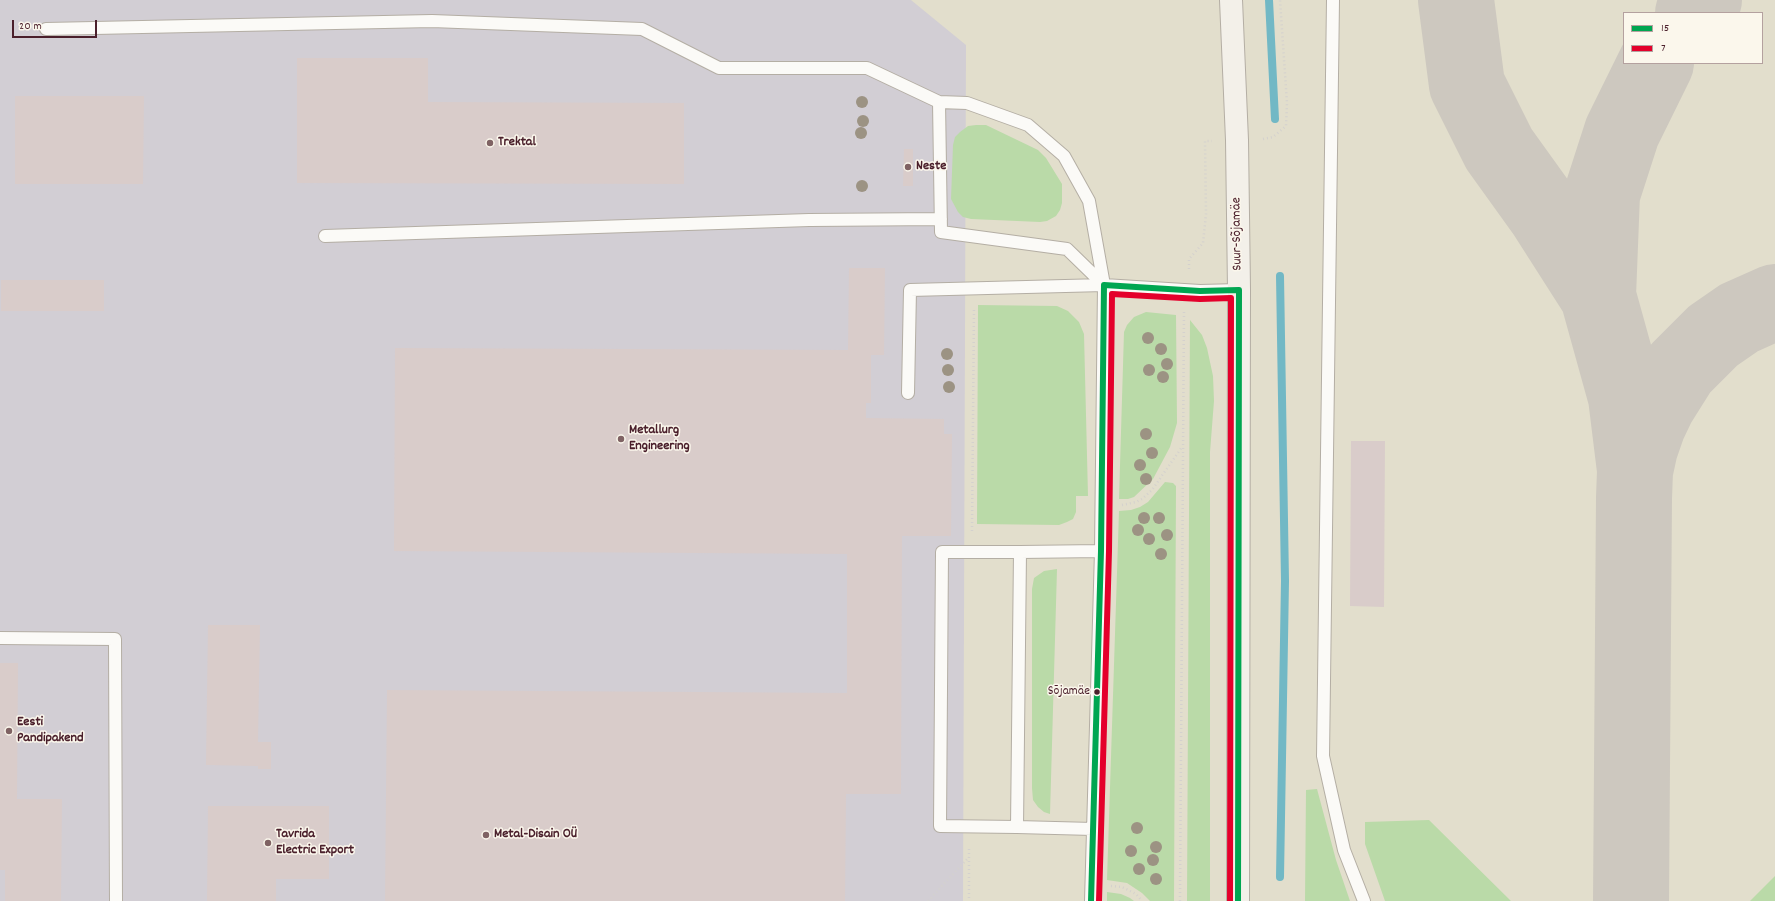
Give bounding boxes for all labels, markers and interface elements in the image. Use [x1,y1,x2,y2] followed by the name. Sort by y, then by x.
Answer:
[14,12,99,38] scale bar
[1623,12,1763,64] legend
[19,18,42,35] text: 20 m
[1661,20,1669,37] text: 15
[1661,40,1666,57] text: 7
[498,135,536,151] place label: Trektal
[485,138,495,148] marker: Trektal
[916,159,946,175] place label: Neste
[903,162,913,172] marker: Neste
[1229,197,1247,271] street label: Suur-Sõjamäe
[629,423,690,456] place label: Metallurg Engineering
[616,434,626,444] marker: Metallurg Engineering
[1048,684,1090,700] place label: Sõjamäe
[1092,687,1102,697] marker: Sõjamäe
[17,715,83,748] place label: Eesti Pandipakend
[4,726,14,736] marker: Eesti Pandipakend
[276,827,354,860] place label: Tavrida Electric Export
[494,827,577,843] place label: Metal-Disain OÜ
[481,830,491,840] marker: Metal-Disain OÜ
[263,838,273,848] marker: Tavrida Electric Export

